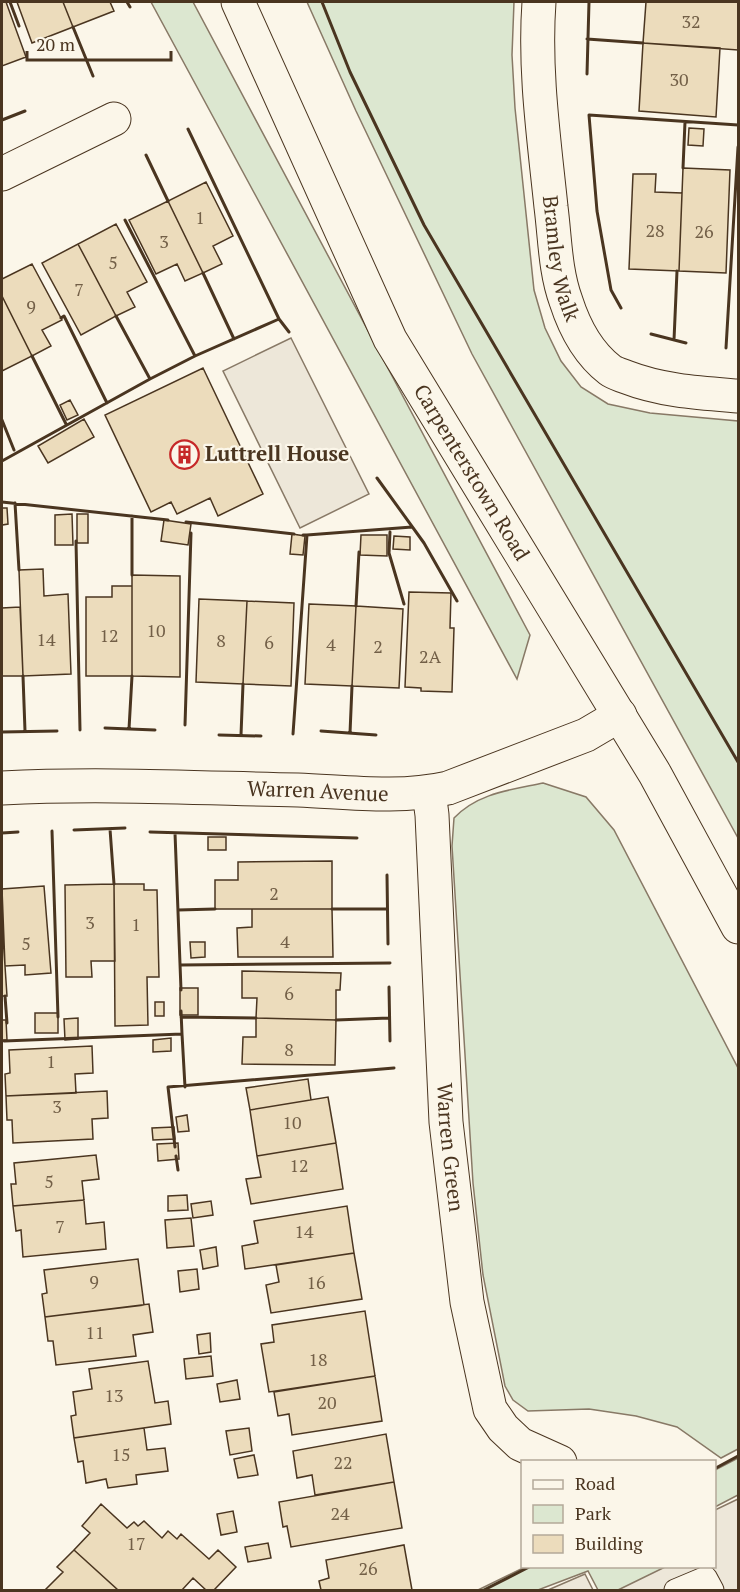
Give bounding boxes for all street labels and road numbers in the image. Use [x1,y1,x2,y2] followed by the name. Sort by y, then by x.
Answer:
[537,194,587,326] street label: Bramley Walk
[408,379,537,566] street label: Carpenterstown Road
[247,774,389,807] street label: Warren Avenue
[431,1082,471,1214] street label: Warren Green

